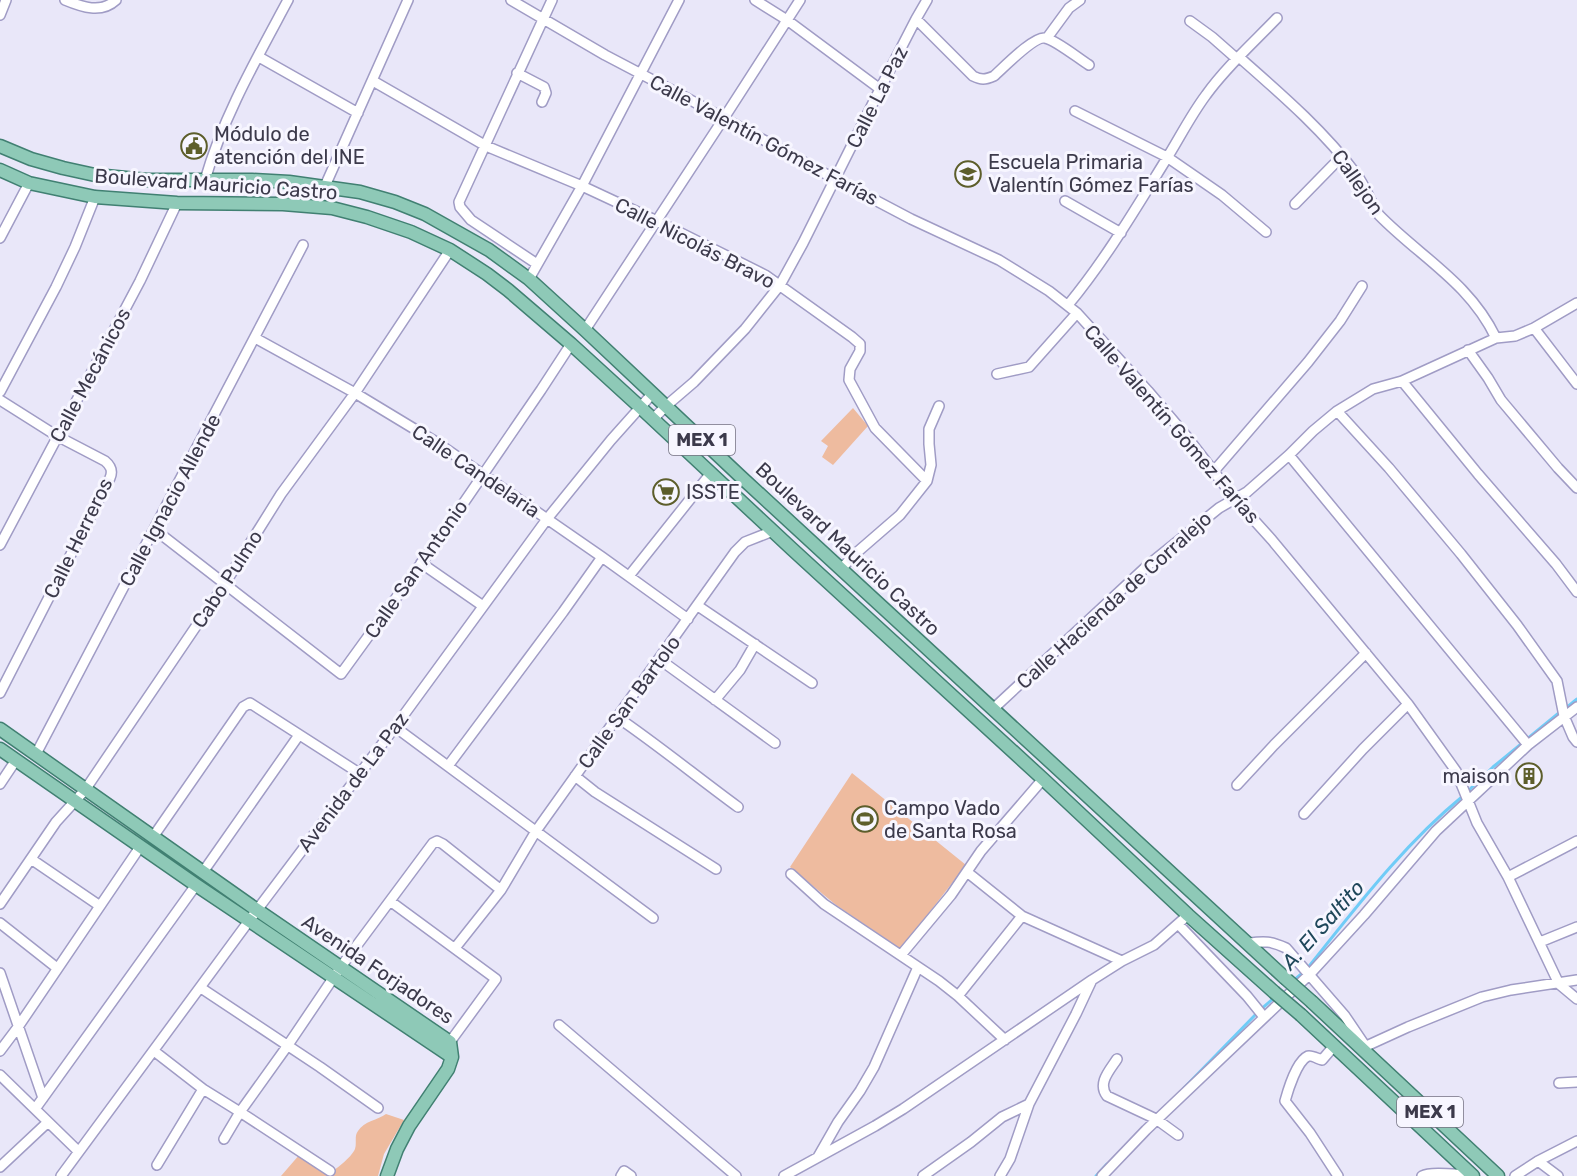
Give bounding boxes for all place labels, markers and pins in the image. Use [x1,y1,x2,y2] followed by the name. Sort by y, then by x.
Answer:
[214,122,365,169] place label: Módulo de atención del INE
[179,131,209,161] public building icon: Módulo de atención del INE
[988,150,1194,197] place label: Escuela Primaria Valentín Gómez Farías
[953,159,983,189] school or university icon: Escuela Primaria Valentín Gómez Farías
[651,477,681,507] supermarket icon: ISSTE
[686,480,740,504] place label: ISSTE
[1514,761,1544,791] building icon: maison
[1443,764,1510,788] place label: maison
[884,796,1017,843] place label: Campo Vado de Santa Rosa
[850,804,880,834] sports icon: Campo Vado de Santa Rosa

